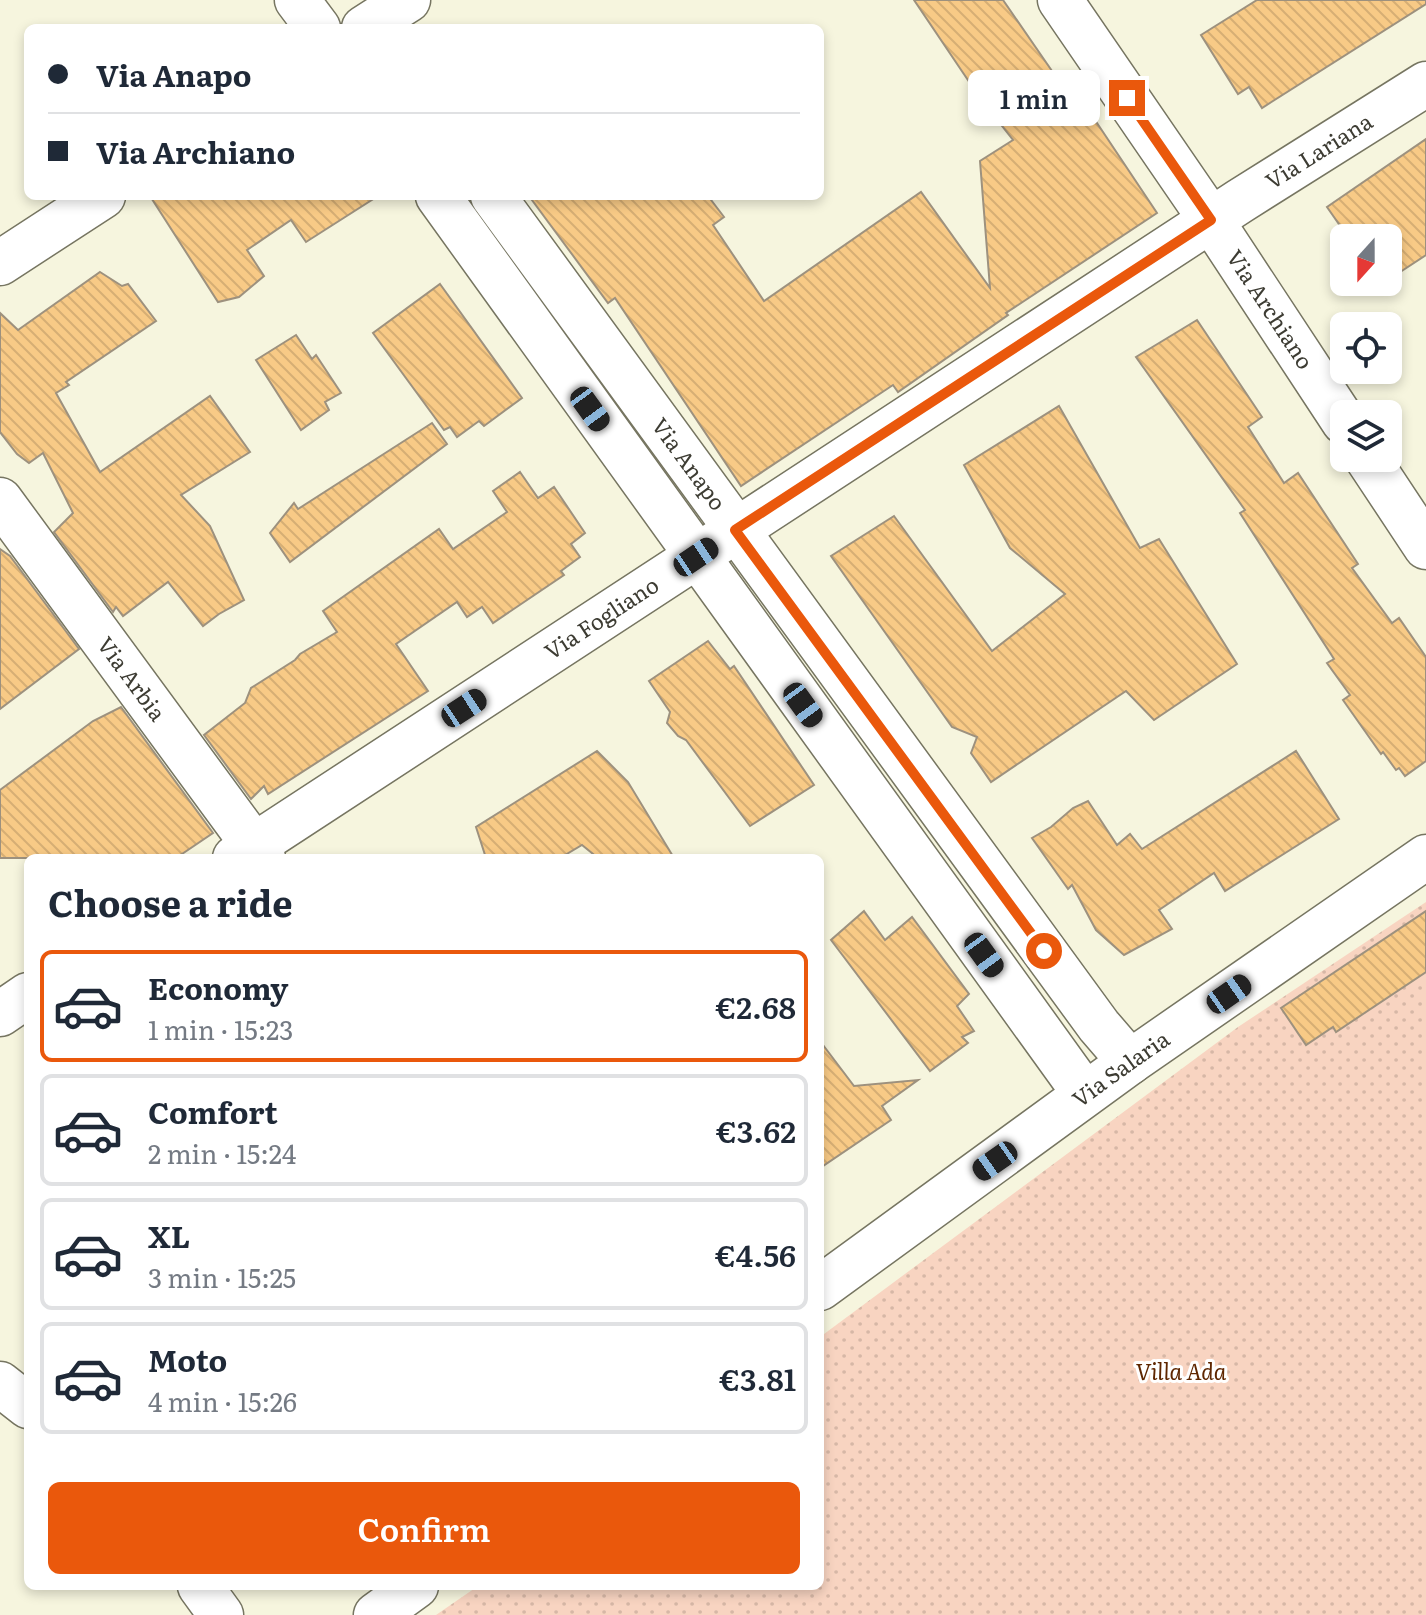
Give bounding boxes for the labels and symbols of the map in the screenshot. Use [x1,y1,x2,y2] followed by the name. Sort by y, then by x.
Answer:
[967,70,1099,126] callout: 1 min
[1109,80,1145,116] route end
[1258,104,1378,196] street label: Via Lariana
[1330,224,1402,296] north arrow
[1220,242,1323,375] street label: Via Archiano
[566,383,614,435] car
[645,410,735,517] street label: Via Anapo
[669,534,723,580] car
[537,567,665,667] street label: Via Fogliano
[90,629,175,727] street label: Via Arbia
[779,679,827,731] car
[437,685,491,731] car
[960,929,1008,981] car
[1026,933,1062,969] route start
[1202,970,1256,1018] car
[1064,1022,1176,1114] street label: Via Salaria
[968,1137,1022,1185] car
[1136,1354,1227,1387] park label: Villa Ada

